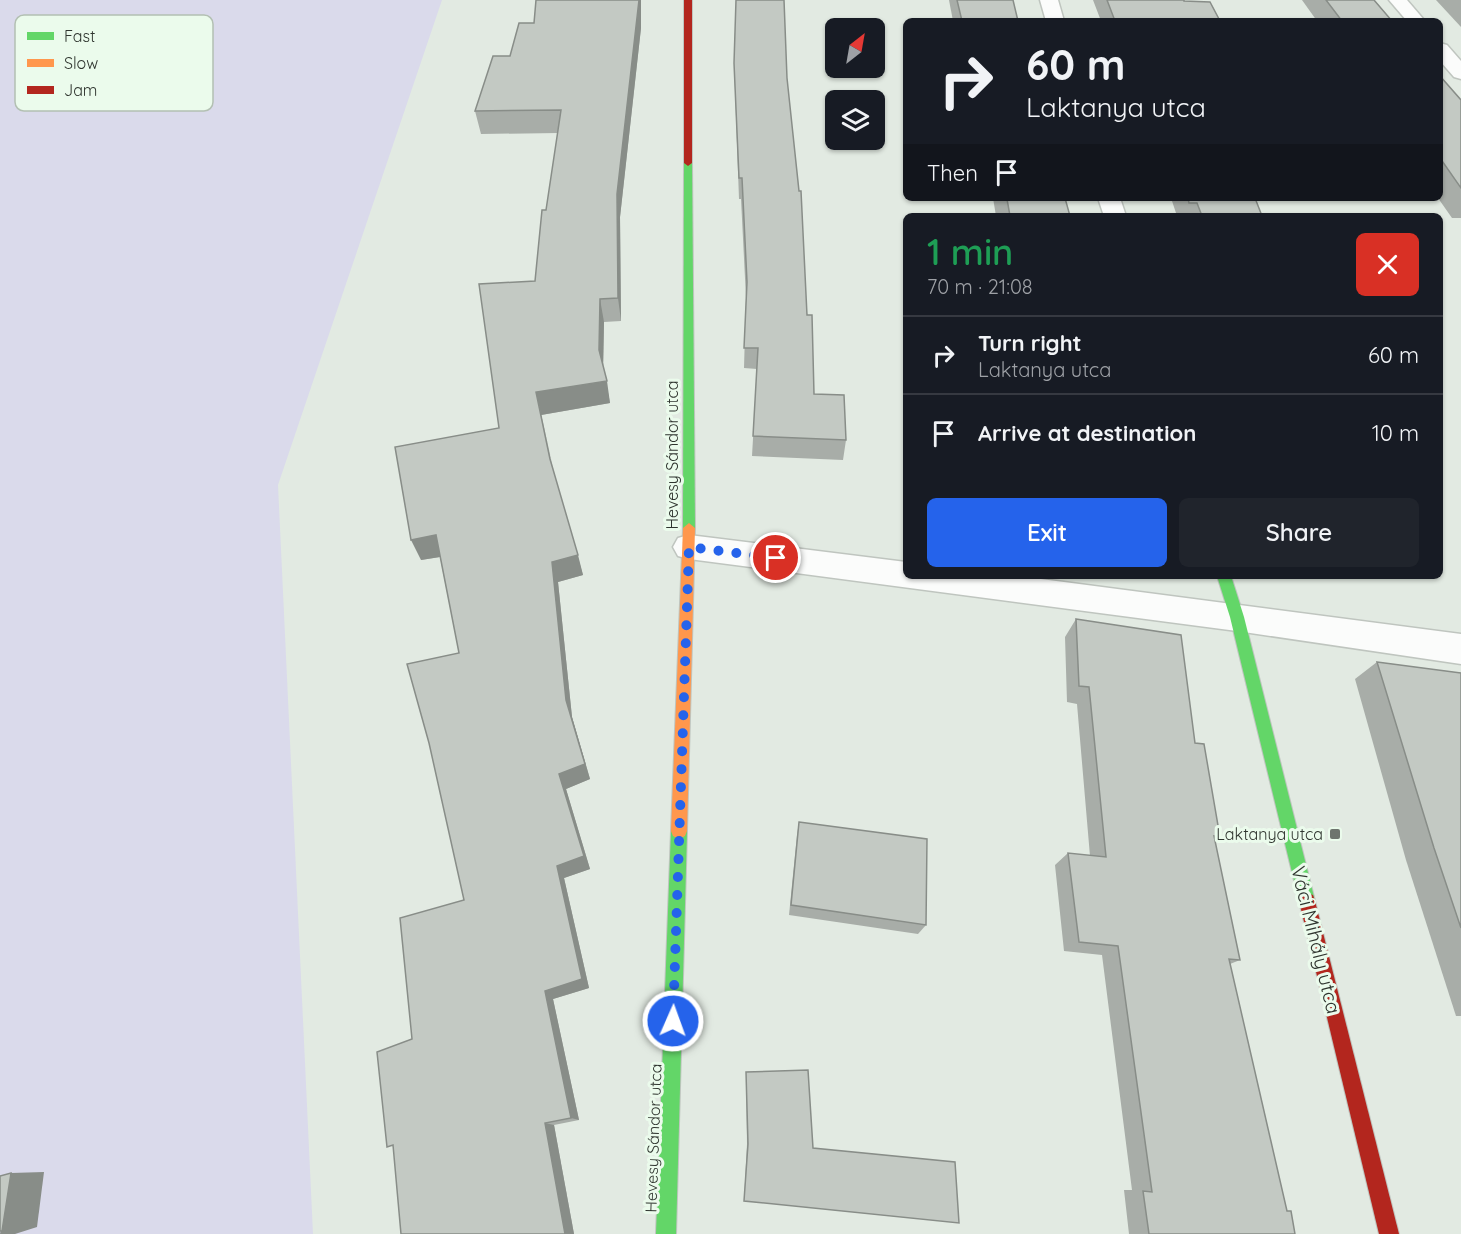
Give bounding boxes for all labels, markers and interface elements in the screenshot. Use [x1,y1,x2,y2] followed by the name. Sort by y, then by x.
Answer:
[15,15,213,111] legend
[825,18,885,78] north arrow
[825,18,885,150] map controls
[64,26,95,46] text: Fast
[1026,38,1126,91] text: 60 m
[927,42,1005,120] icon: right
[64,53,98,73] text: Slow
[64,80,97,100] text: Jam
[825,90,885,150] button: layers
[1026,90,1206,124] text: Laktanya utca
[990,156,1023,189] icon: arrive
[927,159,978,187] text: Then
[927,229,1013,274] text: 1 min
[1356,233,1419,296] button: close
[927,274,1033,299] text: 70 m · 21:08
[978,329,1082,357] text: Turn right
[927,339,960,372] icon: right
[1368,341,1419,369] text: 60 m
[978,357,1111,382] text: Laktanya utca
[662,380,682,530] street label: Hevesy Sándor utca
[927,417,960,450] icon: arrive
[978,419,1196,447] text: Arrive at destination
[1372,419,1419,447] text: 10 m
[927,498,1167,567] button: Exit
[1179,498,1419,567] button: Share
[750,532,801,583] pin
[759,541,792,574] icon: arrive
[1216,824,1323,844] place label: Laktanya utca
[1328,827,1342,841] marker: Laktanya utca
[1286,863,1347,1016] street label: Váci Mihály utca
[641,989,705,1053] position arrow
[640,1063,666,1213] street label: Hevesy Sándor utca

